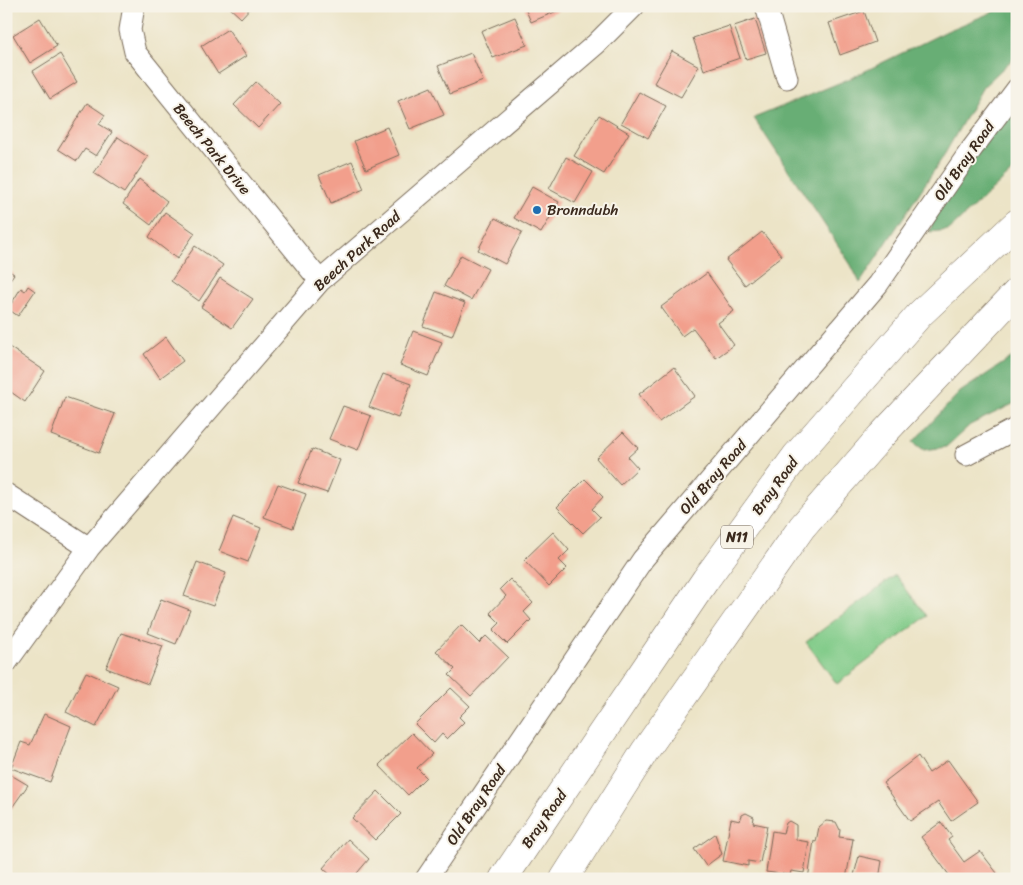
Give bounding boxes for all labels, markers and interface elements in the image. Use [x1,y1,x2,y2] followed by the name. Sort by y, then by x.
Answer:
[167,97,258,201] street label: Beech Park Drive
[927,115,1002,206] street label: Old Bray Road
[547,197,618,223] place label: Bronndubh
[307,204,408,298] street label: Beech Park Road
[531,204,543,216] marker: Bronndubh
[673,433,754,521] street label: Old Bray Road
[745,450,806,521] street label: Bray Road
[721,526,753,548] road number: N11
[439,758,513,851] street label: Old Bray Road
[514,783,574,854] street label: Bray Road

